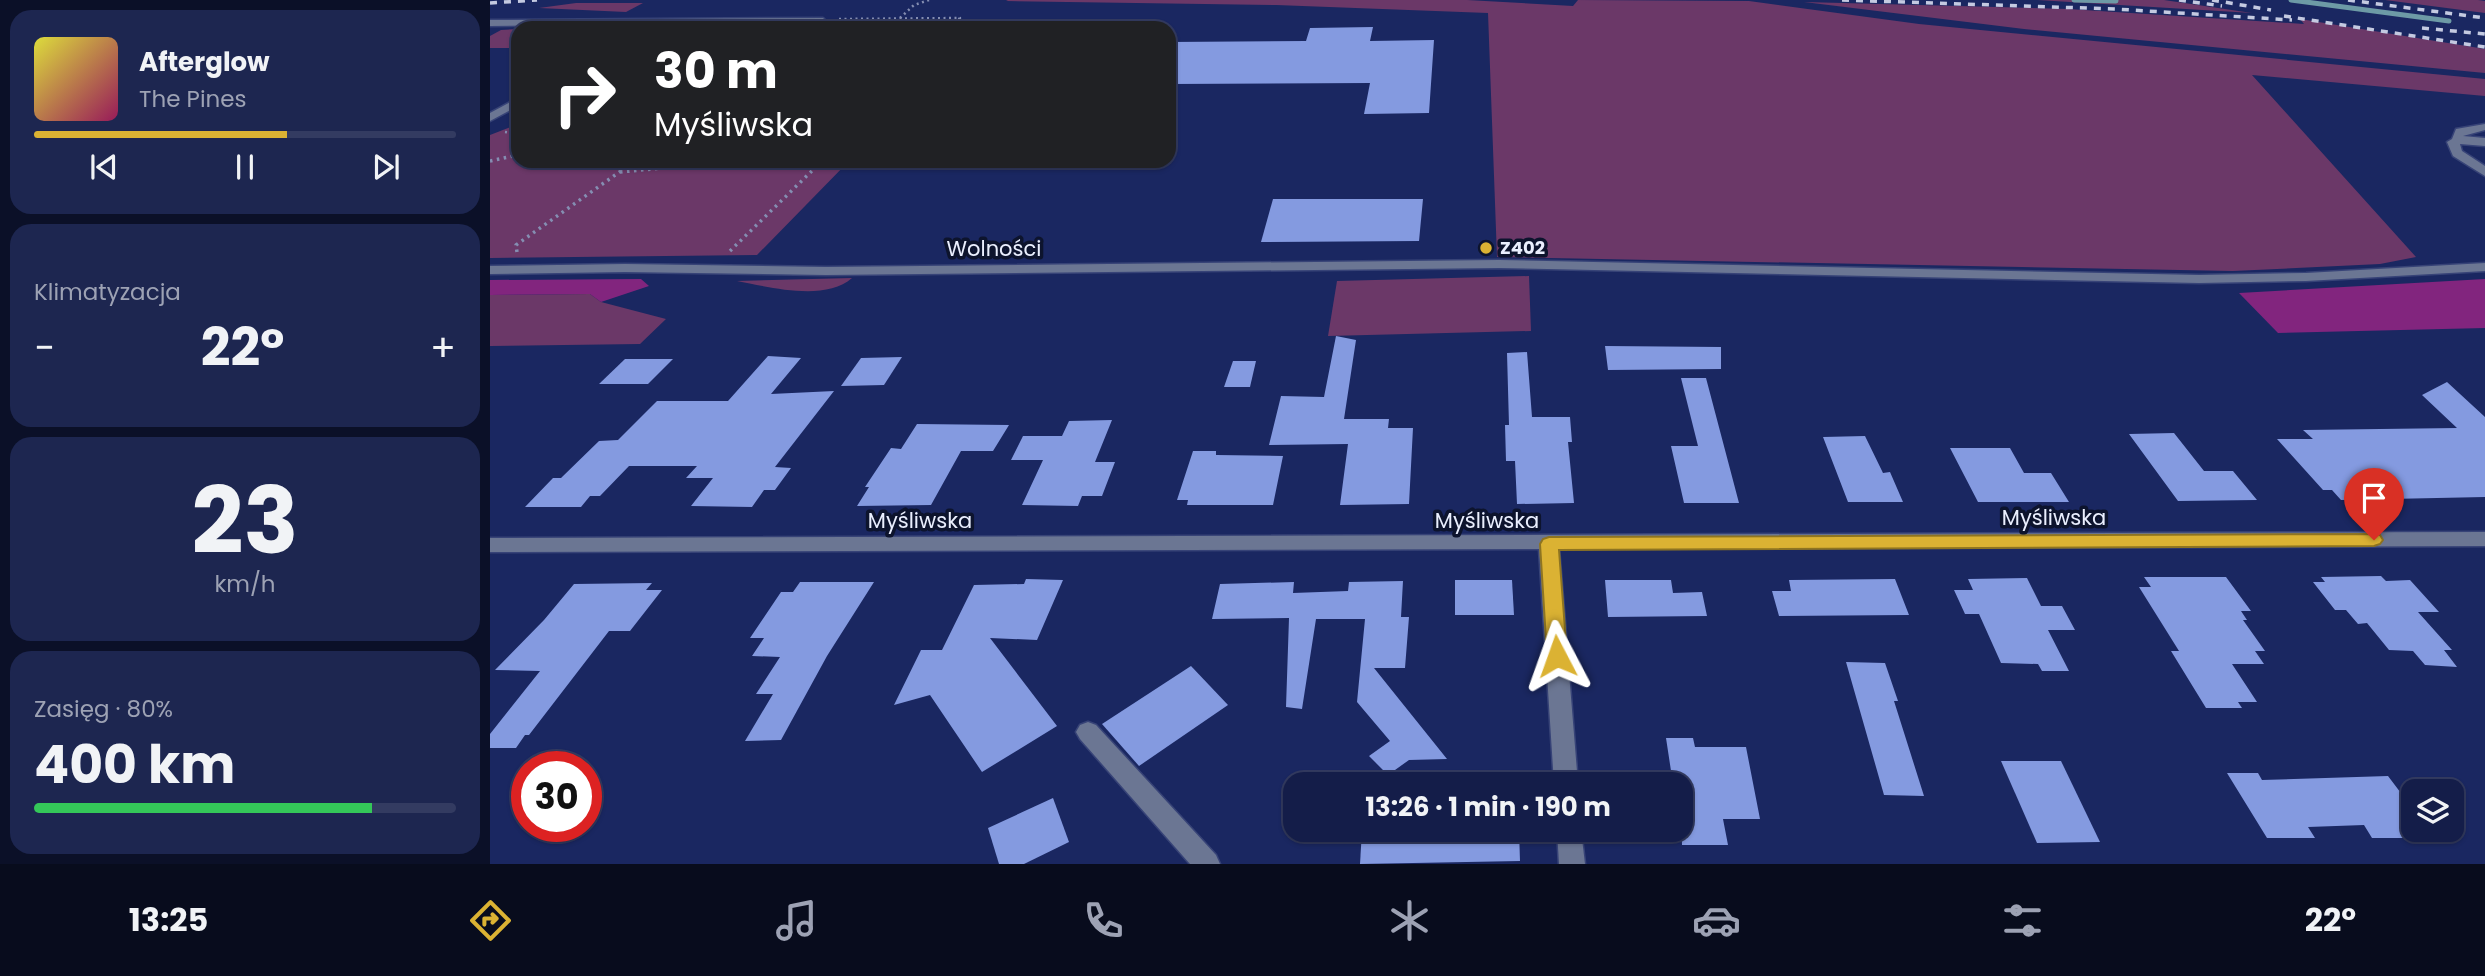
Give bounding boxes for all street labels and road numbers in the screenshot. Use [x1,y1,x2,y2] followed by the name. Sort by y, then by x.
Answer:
[947,234,1041,263] street label: Wolności
[2002,503,2106,532] street label: Myśliwska
[868,506,972,535] street label: Myśliwska
[1435,506,1539,535] street label: Myśliwska

